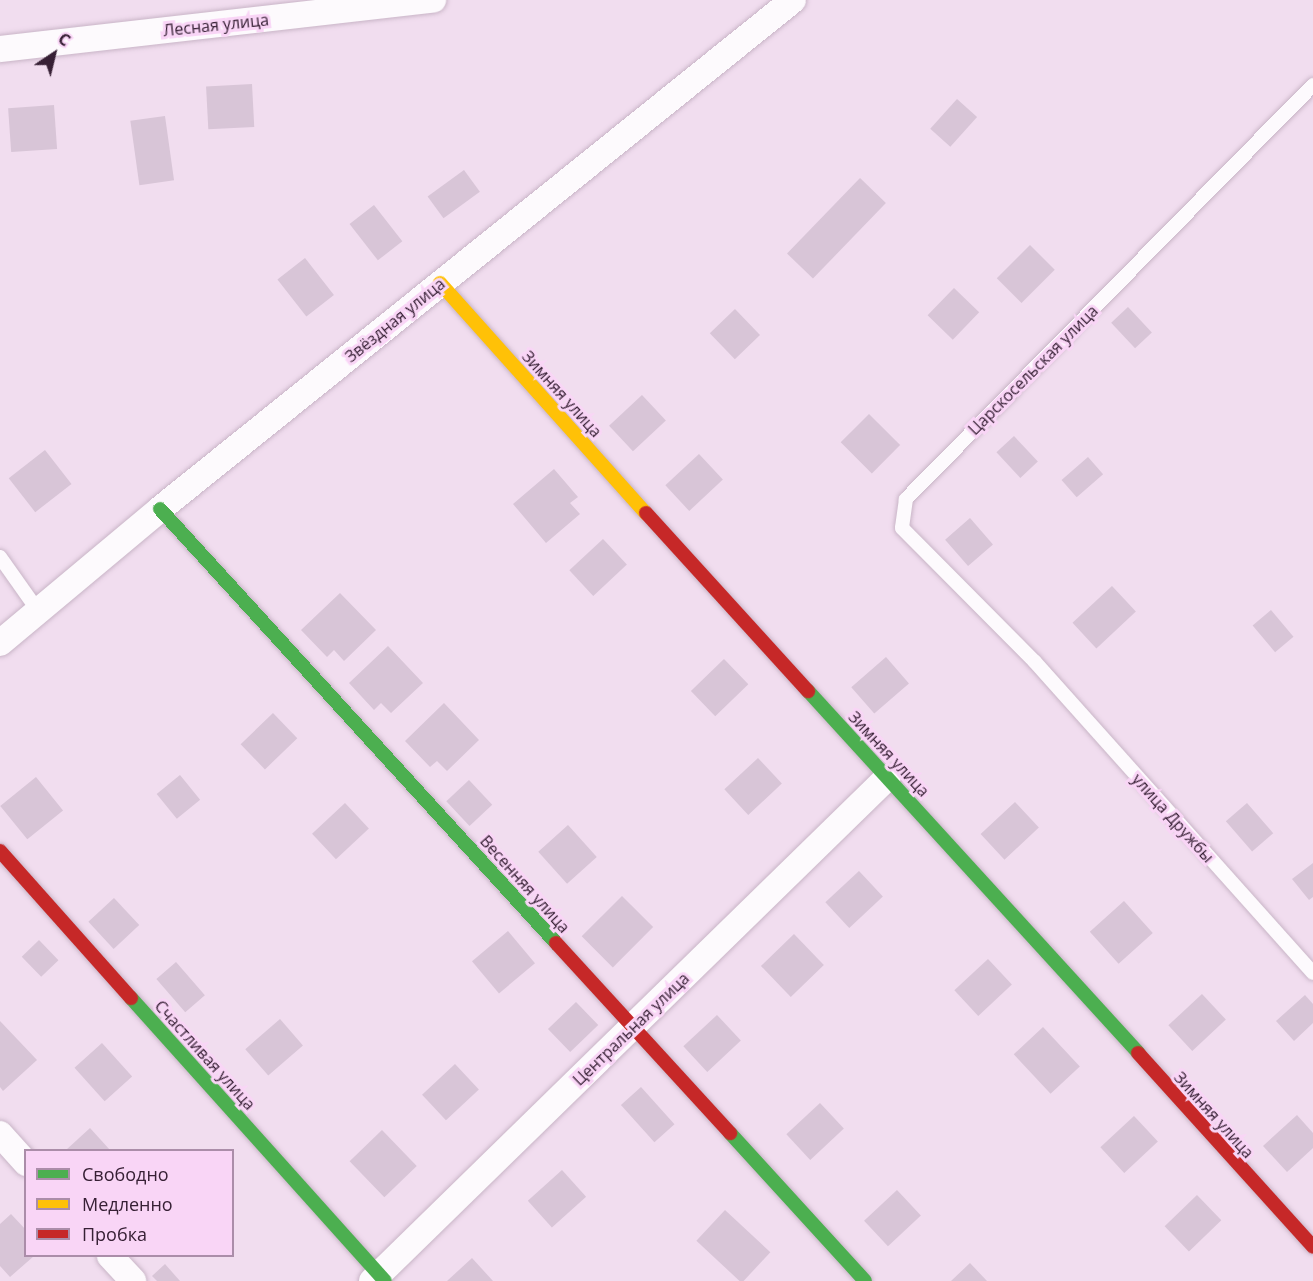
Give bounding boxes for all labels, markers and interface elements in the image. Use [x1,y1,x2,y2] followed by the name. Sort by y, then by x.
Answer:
[162,10,270,40] street label: Лесная улица
[24,24,84,84] north arrow
[54,27,75,51] text: С
[341,274,449,366] street label: Звёздная улица
[964,301,1102,439] street label: Царскосельская улица
[518,347,606,441] street label: Зимняя улица
[845,707,933,801] street label: Зимняя улица
[1128,770,1218,866] street label: улица Дружбы
[476,831,574,937] street label: Весенняя улица
[569,969,693,1089] street label: Центральная улица
[151,996,259,1114] street label: Счастливая улица
[1170,1068,1258,1162] street label: Зимняя улица
[24,1149,234,1257] legend
[82,1162,169,1186] text: Свободно
[82,1192,173,1216] text: Медленно
[82,1222,147,1246] text: Пробка

